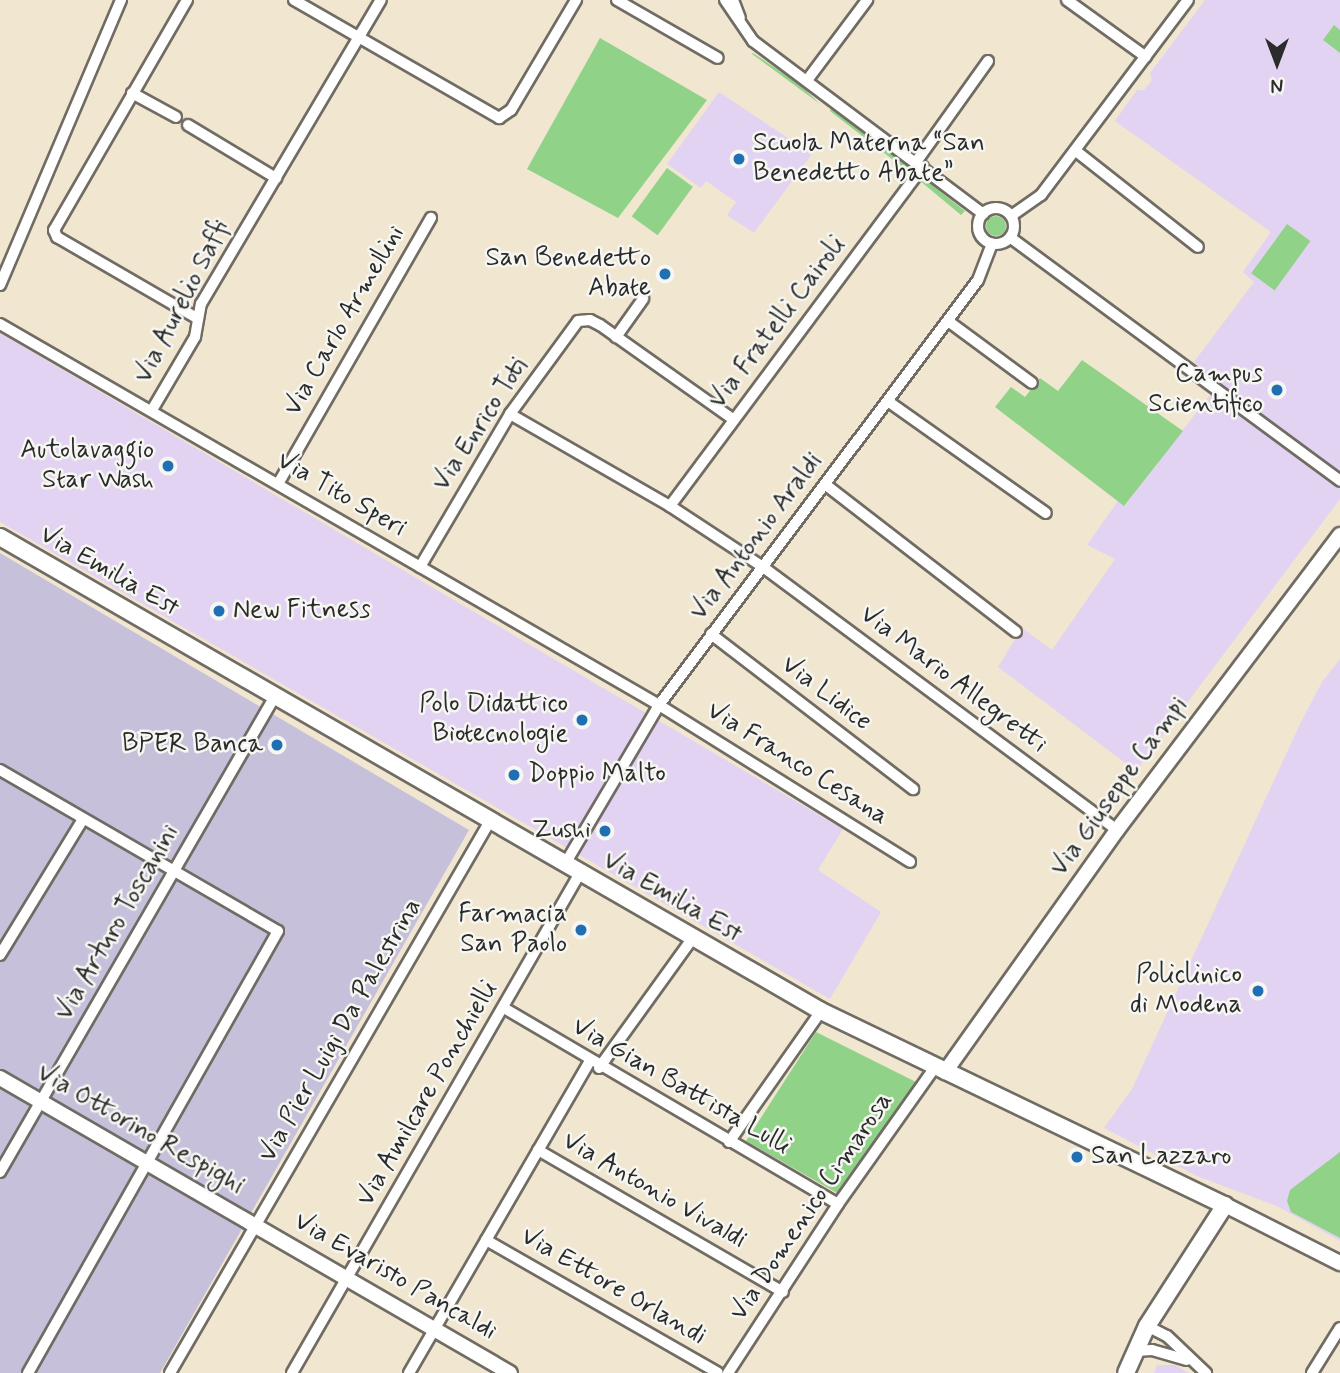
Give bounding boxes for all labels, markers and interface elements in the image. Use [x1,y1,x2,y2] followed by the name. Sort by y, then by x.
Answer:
[1242,28,1312,98] north arrow
[1271,72,1283,97] text: N
[753,128,985,190] place label: Scuola Materna “San Benedetto Abate”
[731,151,747,167] marker: Scuola Materna “San Benedetto Abate”
[129,216,237,388] street label: Via Aurelio Saffi
[279,222,411,420] street label: Via Carlo Armellini
[704,231,852,415] street label: Via Fratelli Cairoli
[484,243,651,304] place label: San Benedetto Abate
[657,266,673,282] marker: San Benedetto Abate
[426,352,536,498] street label: Via Enrico Toti
[1148,359,1263,420] place label: Campus Scientifico
[1269,382,1285,398] marker: Campus Scientifico
[20,435,154,496] place label: Autolavaggio Star Wash
[271,446,411,544] street label: Via Tito Speri
[684,447,830,627] street label: Via Antonio Araldi
[160,458,176,474] marker: Autolavaggio Star Wash
[35,520,183,624] street label: Via Emilia Est
[233,595,371,627] place label: New Fitness
[855,601,1051,759] street label: Via Mario Allegretti
[211,603,227,619] marker: New Fitness
[774,650,878,738] street label: Via Lidice
[419,689,568,750] place label: Polo Didattico Biotecnologie
[1045,692,1195,882] street label: Via Giuseppe Campi
[696,693,898,835] street label: Via Franco Cesana
[574,712,590,728] marker: Polo Didattico Biotecnologie
[124,729,263,761] place label: BPER Banca
[269,737,285,753] marker: BPER Banca
[528,759,666,791] place label: Doppio Malto
[506,767,522,783] marker: Doppio Malto
[532,815,591,847] place label: Zushi
[49,820,187,1026] street label: Via Arturo Toscanini
[597,823,613,839] marker: Zushi
[598,846,746,950] street label: Via Emilia Est
[253,894,429,1168] street label: Via Pier Luigi Da Palestrina
[458,899,567,960] place label: Farmacia San Paolo
[573,922,589,938] marker: Farmacia San Paolo
[1123,960,1242,1021] place label: Policlinico di Modena
[352,977,504,1211] street label: Via Amilcare Ponchielli
[1248,981,1268,1001] marker: Policlinico di Modena
[566,1012,796,1162] street label: Via Gian Battista Lulli
[32,1059,248,1201] street label: Via Ottorino Respighi
[724,1086,900,1328] street label: Via Domenico Cimarosa
[556,1126,752,1256] street label: Via Antonio Vivaldi
[1091,1141,1230,1173] place label: San Lazzaro
[1069,1149,1085,1165] marker: San Lazzaro
[290,1207,500,1347] street label: Via Evaristo Pancaldi
[514,1221,712,1353] street label: Via Ettore Orlandi

